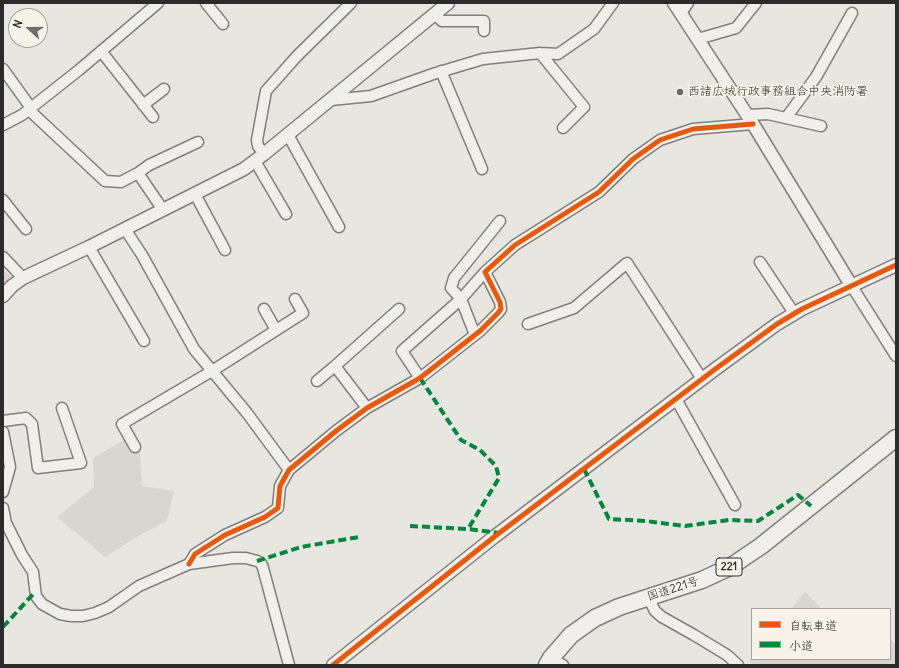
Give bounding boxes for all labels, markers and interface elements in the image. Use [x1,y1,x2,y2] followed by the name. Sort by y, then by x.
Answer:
[8,8,48,48] north arrow
[10,18,26,30] text: N
[688,85,868,99] place label: 西諸広域行政事務組合中央消防署
[675,87,685,97] marker: 西諸広域行政事務組合中央消防署
[716,558,742,576] road number: 221
[645,574,701,604] street label: 国道221号
[751,608,891,660] legend
[789,618,837,633] text: 自転車道
[789,638,813,653] text: 小道

